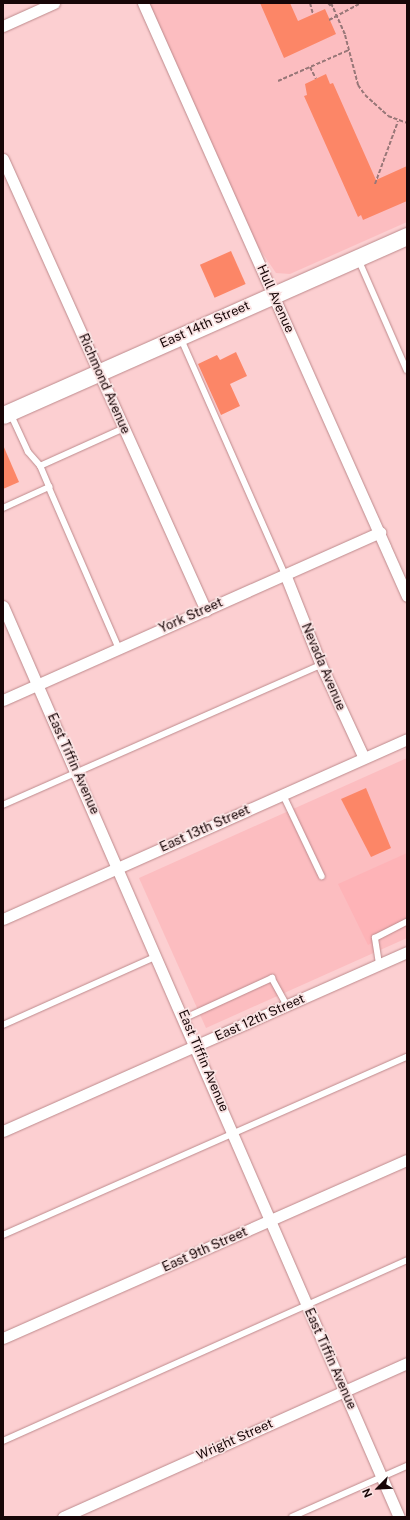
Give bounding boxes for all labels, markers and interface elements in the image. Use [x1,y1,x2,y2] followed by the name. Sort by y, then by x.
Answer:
[253,262,297,336] street label: Hull Avenue
[158,298,252,352] street label: East 14th Street
[75,331,133,437] street label: Richmond Avenue
[157,595,225,637] street label: York Street
[298,621,348,713] street label: Nevada Avenue
[44,711,102,817] street label: East Tiffin Avenue
[158,802,252,856] street label: East 13th Street
[213,991,307,1045] street label: East 12th Street
[174,1008,232,1114] street label: East Tiffin Avenue
[160,1224,250,1276] street label: East 9th Street
[301,1306,359,1412] street label: East Tiffin Avenue
[194,1416,276,1464] street label: Wright Street
[358,1468,398,1508] north arrow
[360,1487,374,1499] text: N

